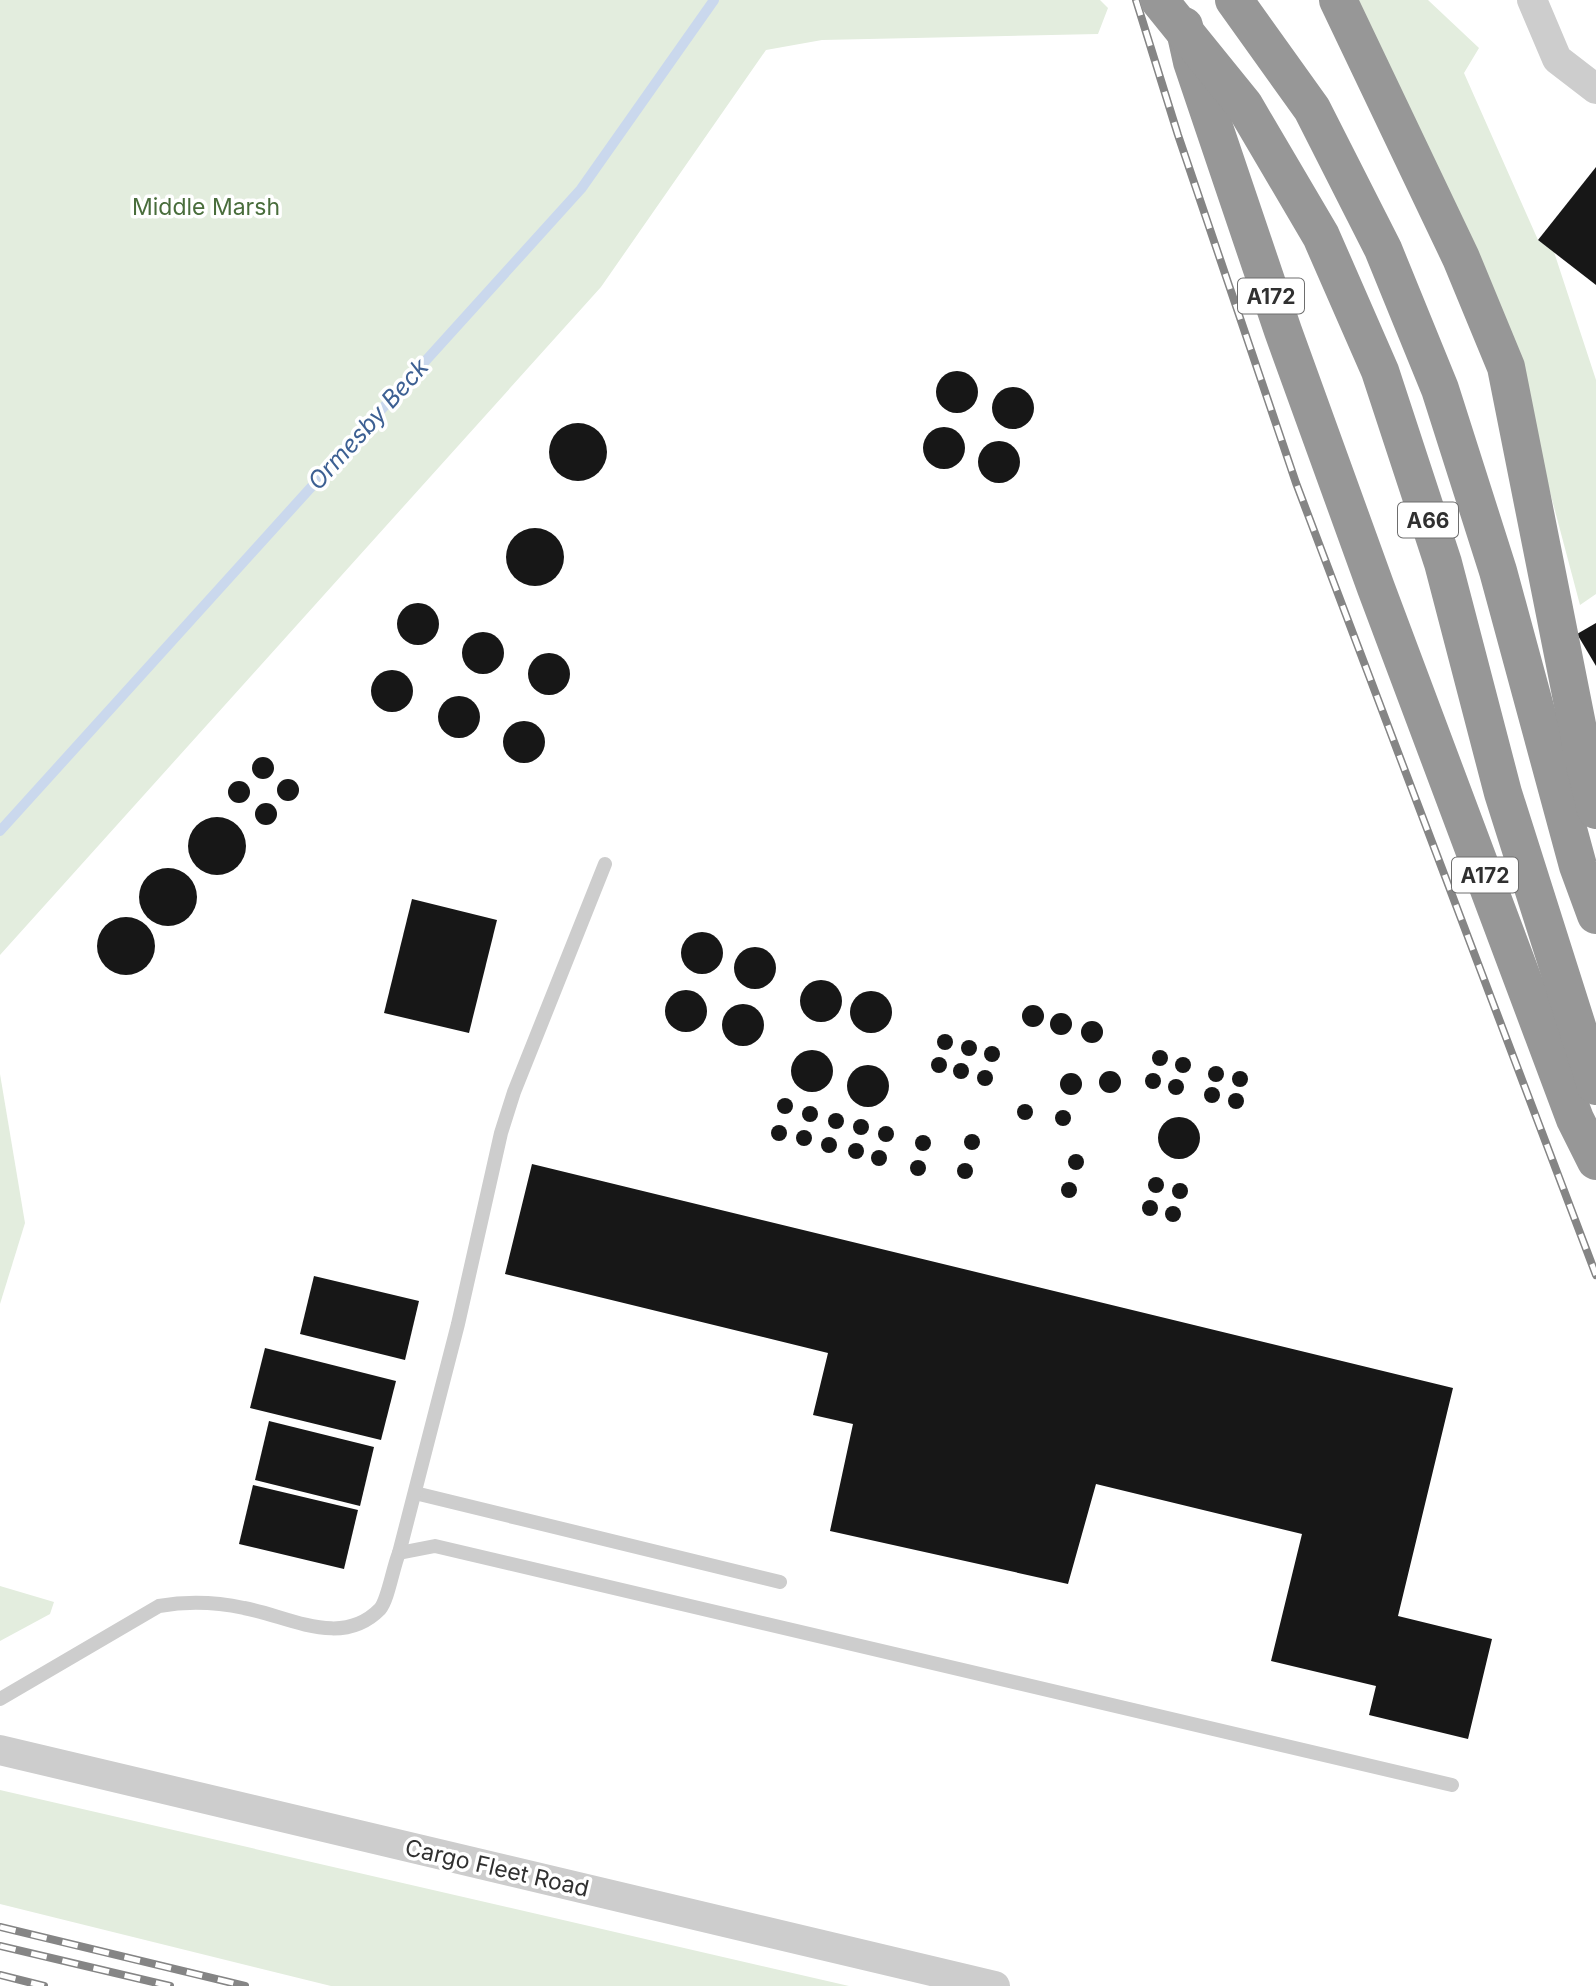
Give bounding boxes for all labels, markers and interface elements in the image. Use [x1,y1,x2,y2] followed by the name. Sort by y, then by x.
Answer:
[132,193,280,221] park label: Middle Marsh
[1238,278,1304,314] road number: A172
[302,352,435,495] water label: Ormesby Beck
[1398,503,1458,538] road number: A66
[1452,858,1518,892] road number: A172
[402,1833,592,1903] street label: Cargo Fleet Road

